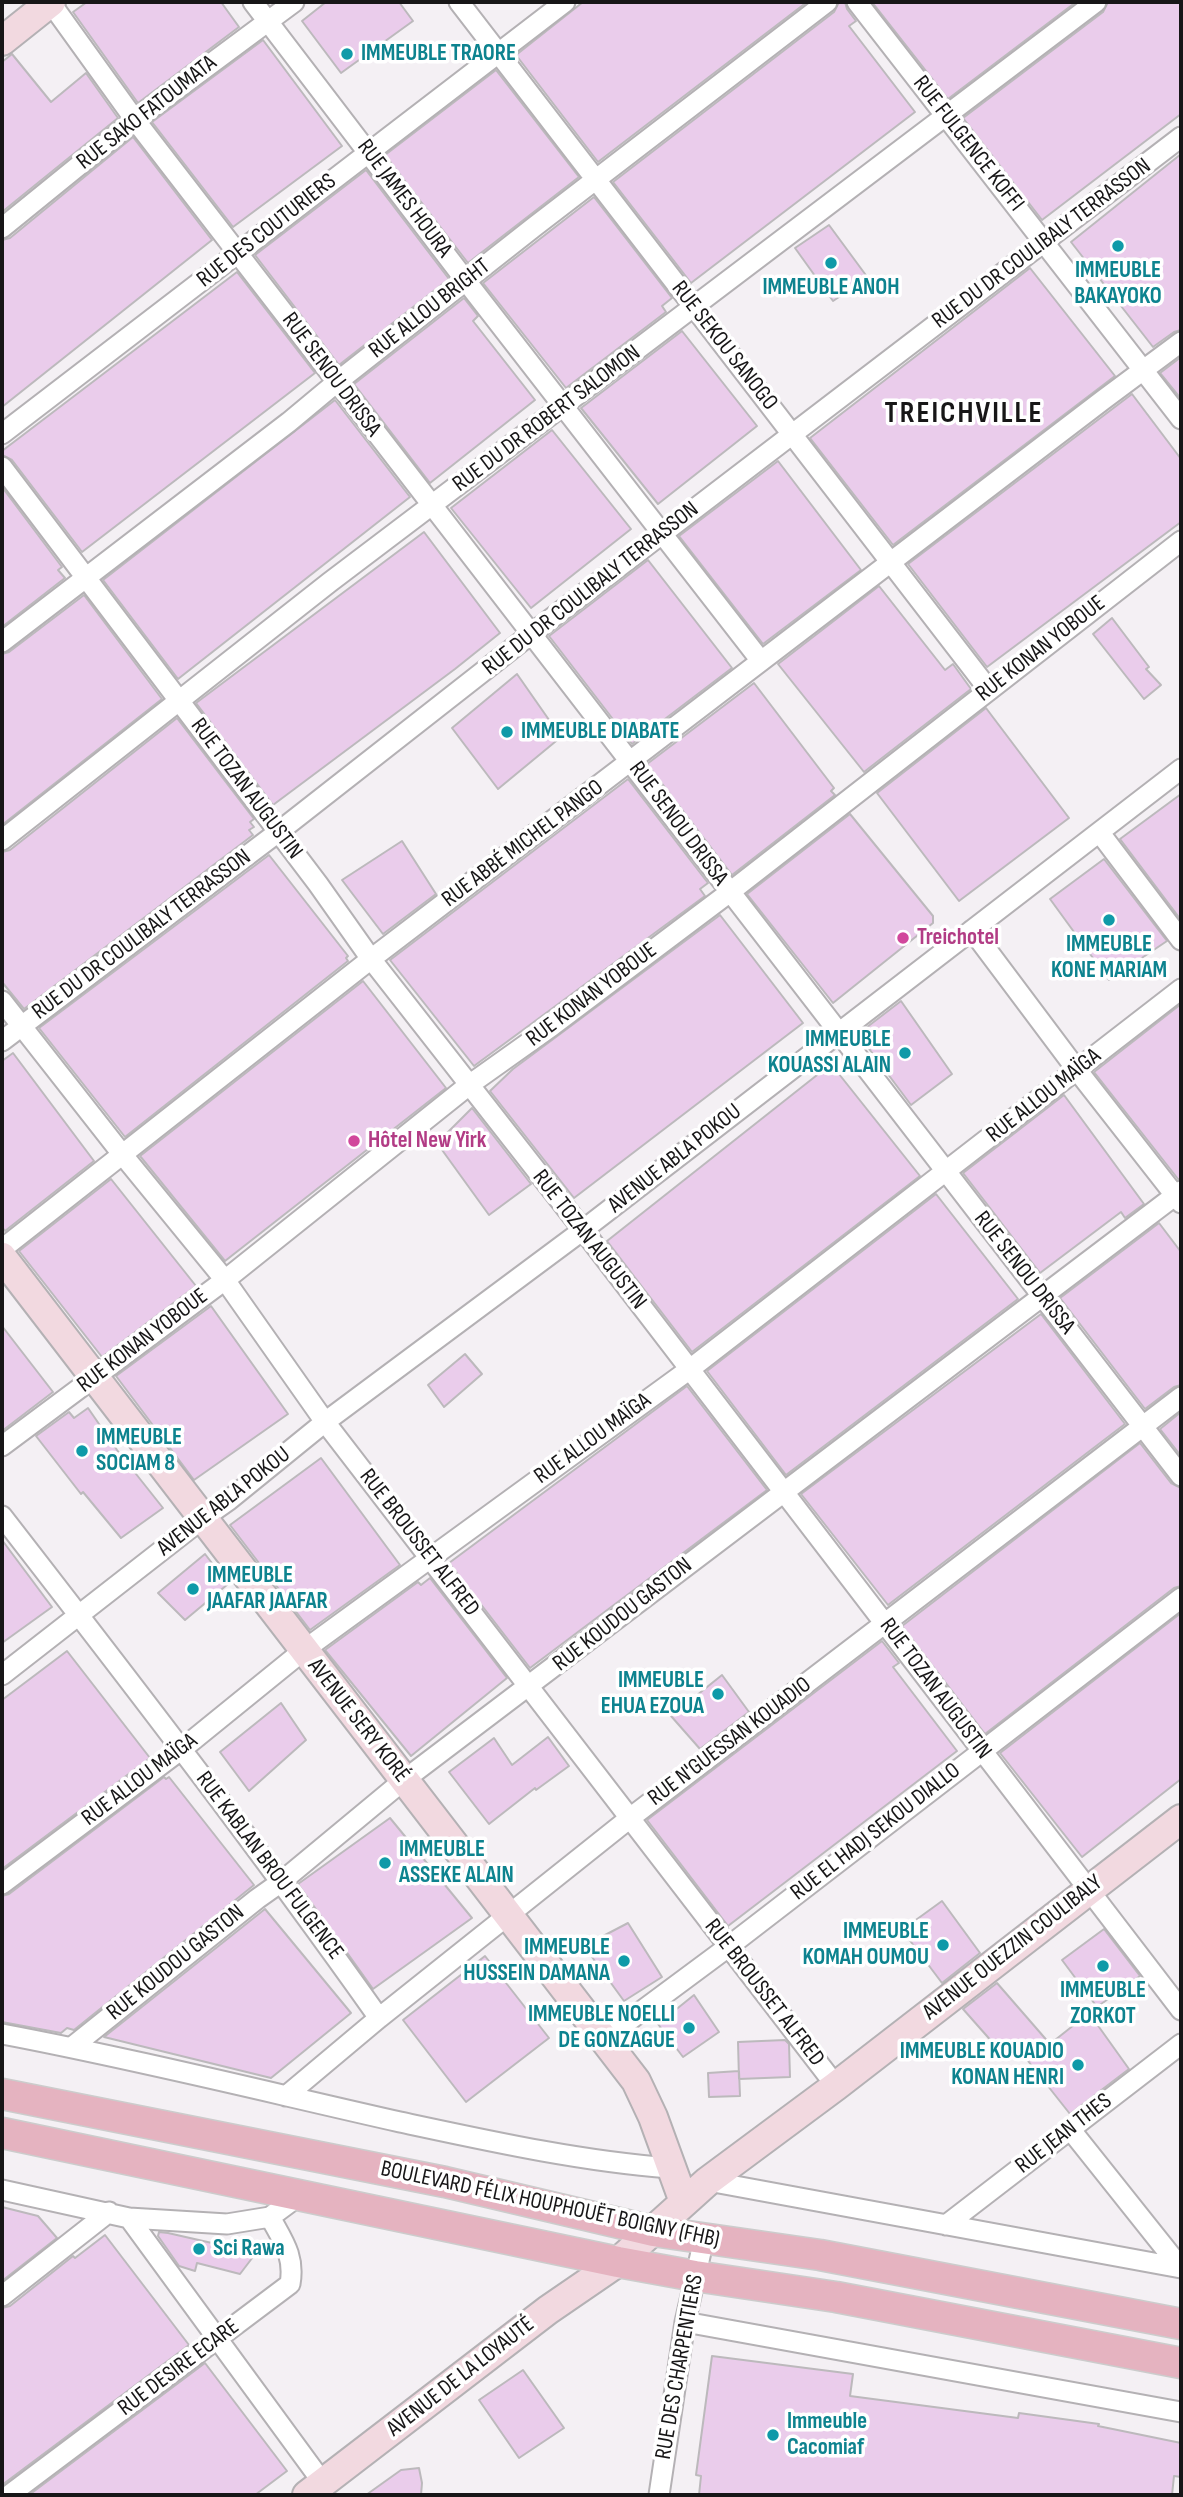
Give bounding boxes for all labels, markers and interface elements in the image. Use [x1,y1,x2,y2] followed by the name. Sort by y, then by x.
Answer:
[361,40,516,68] place label: IMMEUBLE TRAORE
[339,46,355,62] marker: IMMEUBLE TRAORE
[72,50,222,176] street label: RUE SAKO FATOUMATA
[906,71,1030,217] street label: RUE FULGENCE KOFFI
[351,134,457,264] street label: RUE JAMES HOURA
[927,153,1157,335] street label: RUE DU DR COULIBALY TERRASSON
[192,168,342,294] street label: RUE DES COUTURIERS
[1110,238,1126,254] marker: IMMEUBLE BAKAYOKO
[364,253,496,365] street label: RUE ALLOU BRIGHT
[823,255,839,271] marker: IMMEUBLE ANOH
[1074,257,1162,311] place label: IMMEUBLE BAKAYOKO
[762,274,900,302] place label: IMMEUBLE ANOH
[665,276,783,416] street label: RUE SEKOU SANOGO
[275,308,387,442] street label: RUE SENOU DRISSA
[448,339,646,499] street label: RUE DU DR ROBERT SALOMON
[886,396,1042,432] district label: TREICHVILLE
[478,496,704,682] street label: RUE DU DR COULIBALY TERRASSON
[971,590,1111,708] street label: RUE KONAN YOBOUE
[184,713,308,865] street label: RUE TOZAN AUGUSTIN
[521,718,679,746] place label: IMMEUBLE DIABATE
[499,724,515,740] marker: IMMEUBLE DIABATE
[622,757,734,891] street label: RUE SENOU DRISSA
[437,774,609,914] street label: RUE ABBÉ MICHEL PANGO
[27,844,257,1026] street label: RUE DU DR COULIBALY TERRASSON
[1101,912,1117,928] marker: IMMEUBLE KONE MARIAM
[917,924,999,952] place label: Treichotel
[895,930,911,946] marker: Treichotel
[1051,931,1167,985] place label: IMMEUBLE KONE MARIAM
[521,937,663,1053] street label: RUE KONAN YOBOUE
[768,1026,891,1080] place label: IMMEUBLE KOUASSI ALAIN
[981,1043,1107,1149] street label: RUE ALLOU MAÏGA
[897,1045,913,1061] marker: IMMEUBLE KOUASSI ALAIN
[603,1098,747,1220] street label: AVENUE ABLA POKOU
[368,1127,487,1155] place label: Hôtel New Yirk
[346,1133,362,1149] marker: Hôtel New Yirk
[526,1165,652,1315] street label: RUE TOZAN AUGUSTIN
[968,1206,1080,1340] street label: RUE SENOU DRISSA
[72,1283,214,1399] street label: RUE KONAN YOBOUE
[529,1387,657,1491] street label: RUE ALLOU MAÏGA
[96,1424,182,1478] place label: IMMEUBLE SOCIAM 8
[152,1441,296,1563] street label: AVENUE ABLA POKOU
[74,1443,90,1459] marker: IMMEUBLE SOCIAM 8
[353,1464,485,1622] street label: RUE BROUSSET ALFRED
[548,1552,698,1678] street label: RUE KOUDOU GASTON
[207,1562,328,1616] place label: IMMEUBLE JAAFAR JAAFAR
[185,1581,201,1597] marker: IMMEUBLE JAAFAR JAAFAR
[873,1613,997,1765] street label: RUE TOZAN AUGUSTIN
[301,1654,415,1788] street label: AVENUE SERY KORÉ
[601,1667,704,1721] place label: IMMEUBLE EHUA EZOUA
[643,1672,817,1812] street label: RUE N'GUESSAN KOUADIO
[710,1686,726,1702] marker: IMMEUBLE EHUA EZOUA
[77,1728,203,1832] street label: RUE ALLOU MAÏGA
[786,1757,966,1907] street label: RUE EL HADJ SEKOU DIALLO
[189,1767,349,1965] street label: RUE KABLAN BROU FULGENCE
[399,1836,514,1890] place label: IMMEUBLE ASSEKE ALAIN
[377,1855,393,1871] marker: IMMEUBLE ASSEKE ALAIN
[918,1869,1108,2027] street label: AVENUE OUEZZIN COULIBALY
[102,1899,250,2027] street label: RUE KOUDOU GASTON
[698,1914,830,2072] street label: RUE BROUSSET ALFRED
[803,1918,929,1972] place label: IMMEUBLE KOMAH OUMOU
[463,1934,610,1988] place label: IMMEUBLE HUSSEIN DAMANA
[935,1937,951,1953] marker: IMMEUBLE KOMAH OUMOU
[616,1953,632,1969] marker: IMMEUBLE HUSSEIN DAMANA
[1095,1958,1111,1974] marker: IMMEUBLE ZORKOT
[1060,1977,1146,2031] place label: IMMEUBLE ZORKOT
[528,2001,675,2055] place label: IMMEUBLE NOELLI DE GONZAGUE
[681,2020,697,2036] marker: IMMEUBLE NOELLI DE GONZAGUE
[900,2038,1064,2092] place label: IMMEUBLE KOUADIO KONAN HENRI
[1070,2057,1086,2073] marker: IMMEUBLE KOUADIO KONAN HENRI
[1010,2088,1118,2180] street label: RUE JEAN THES
[378,2156,722,2254] street label: BOULEVARD FÉLIX HOUPHOUËT BOIGNY (FHB)
[213,2235,285,2263] place label: Sci Rawa
[191,2241,207,2257] marker: Sci Rawa
[650,2272,710,2462] street label: RUE DES CHARPENTIERS
[382,2311,540,2443] street label: AVENUE DE LA LOYAUTÉ
[113,2314,245,2422] street label: RUE DESIRE ECARE
[787,2408,867,2462] place label: Immeuble Cacomiaf
[765,2427,781,2443] marker: Immeuble Cacomiaf

